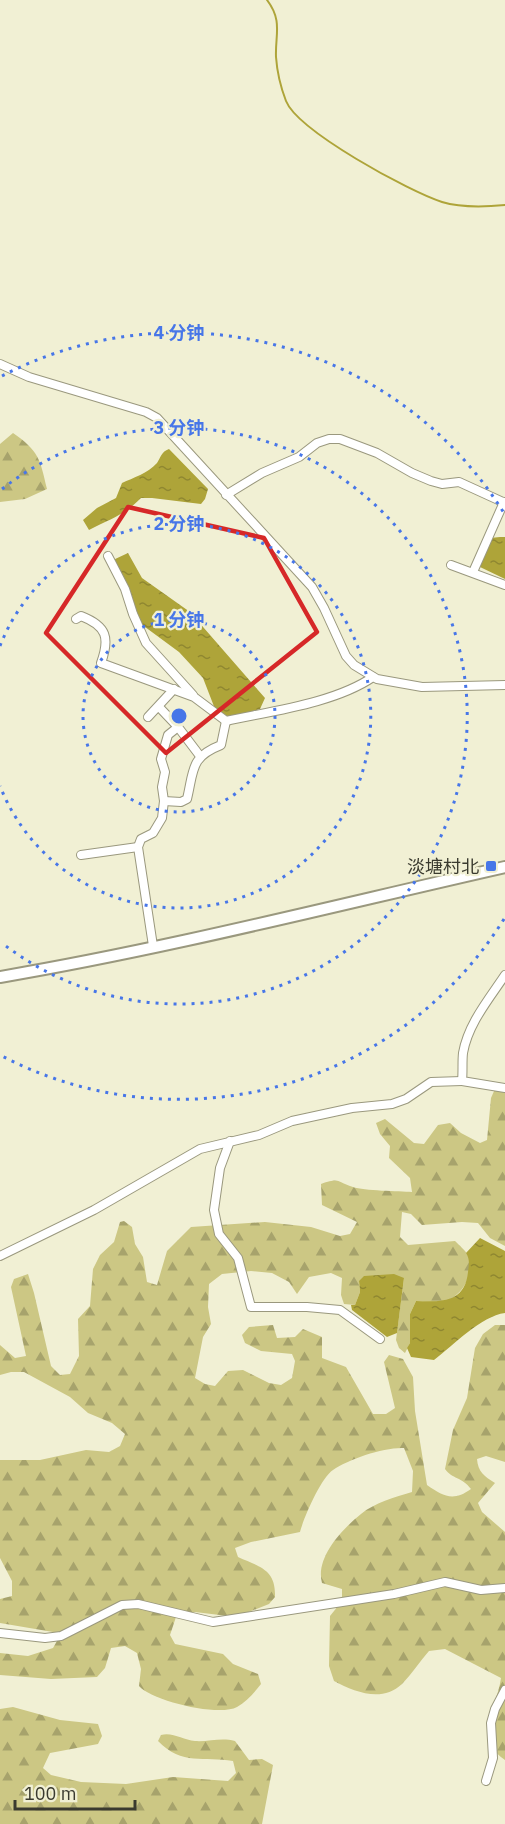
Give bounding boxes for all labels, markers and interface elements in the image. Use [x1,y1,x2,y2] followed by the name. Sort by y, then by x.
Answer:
[153,321,205,344] text: 4 分钟
[153,416,205,439] text: 3 分钟
[153,512,205,535] text: 2 分钟
[153,608,205,631] text: 1 分钟
[169,706,189,726] centre of rings
[407,855,479,878] place label: 淡塘村北
[484,859,498,873] marker: 淡塘村北
[15,1773,135,1811] scale bar
[24,1782,76,1805] text: 100 m

